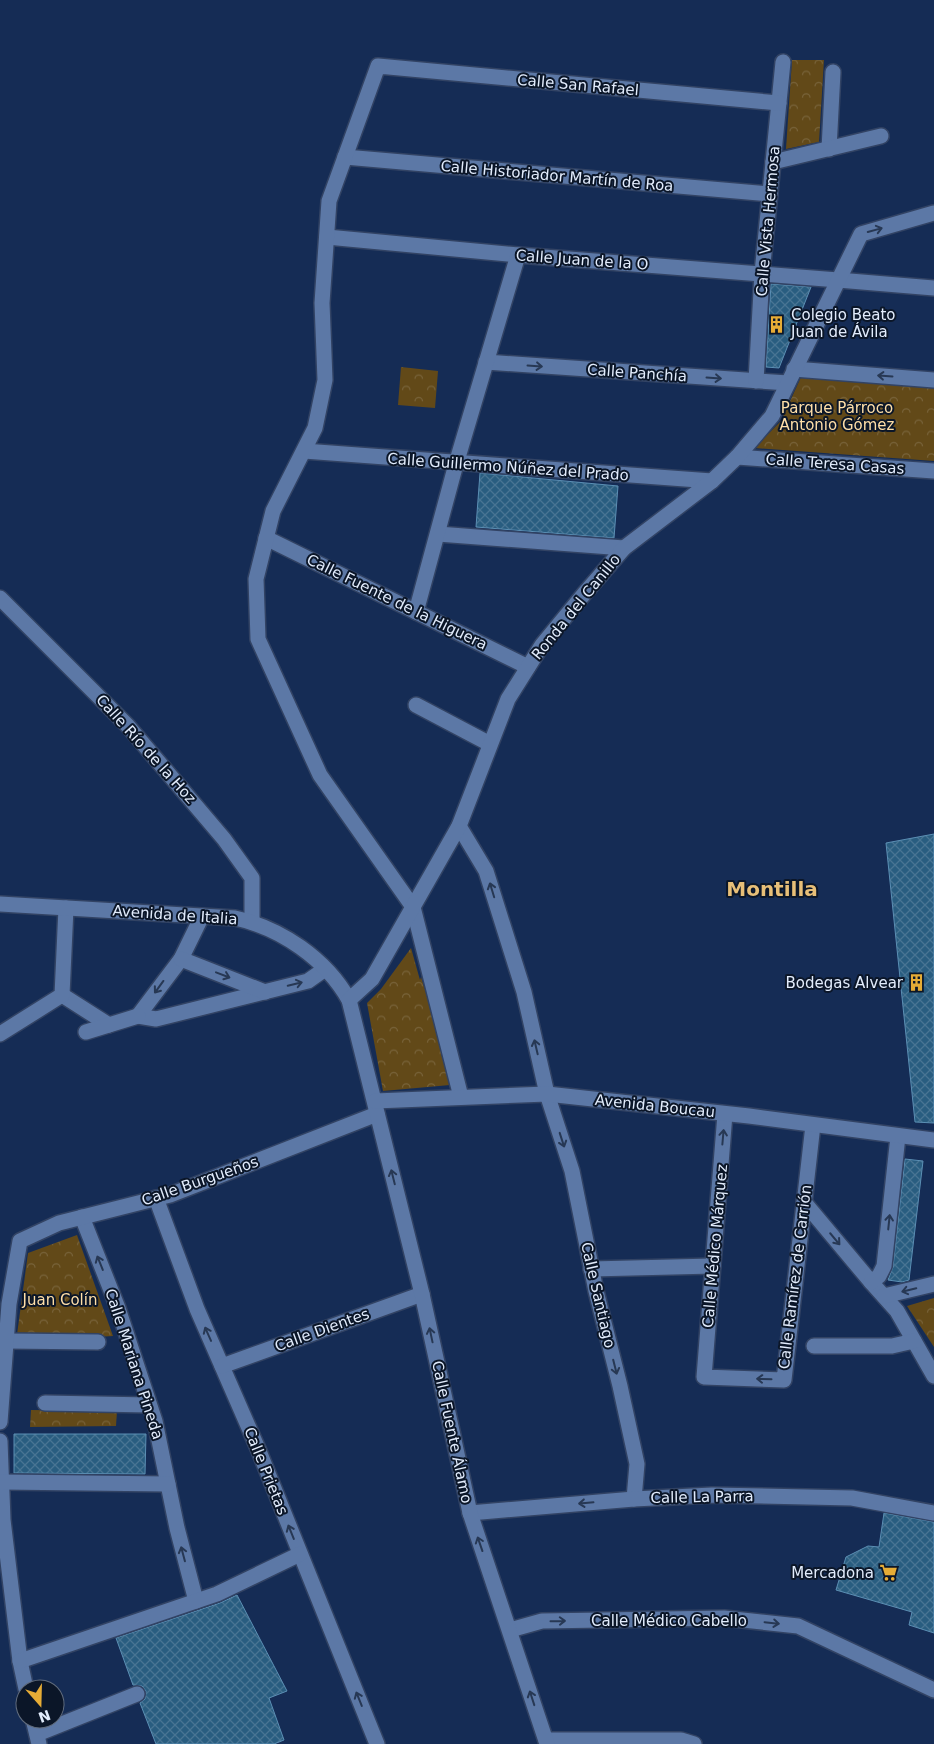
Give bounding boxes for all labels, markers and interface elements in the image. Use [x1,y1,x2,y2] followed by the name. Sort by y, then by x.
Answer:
[516,71,640,99] street label: Calle San Rafael
[752,145,784,297] street label: Calle Vista Hermosa
[440,157,674,195] street label: Calle Historiador Martín de Roa
[867,224,883,234] one-way arrow
[515,246,649,274] street label: Calle Juan de la O
[790,306,895,341] place label: Colegio Beato Juan de Ávila
[767,314,787,334] building icon: Colegio Beato Juan de Ávila
[526,361,542,370] one-way arrow
[586,361,688,385] street label: Calle Panchía
[878,371,894,381] one-way arrow
[706,374,722,383] one-way arrow
[780,399,895,434] park label: Parque Párroco Antonio Gómez
[387,450,629,484] street label: Calle Guillermo Núñez del Prado
[765,450,905,478] street label: Calle Teresa Casas
[304,550,490,654] street label: Calle Fuente de la Higuera
[528,551,624,663] street label: Ronda del Canillo
[92,691,200,807] street label: Calle Río de la Hoz
[726,877,818,901] district label: Montilla
[486,883,496,899] one-way arrow
[112,902,238,928] street label: Avenida de Italia
[215,971,230,980] one-way arrow
[907,973,927,993] building icon: Bodegas Alvear
[786,974,904,992] place label: Bodegas Alvear
[287,979,303,989] one-way arrow
[154,980,164,994] one-way arrow
[531,1039,540,1055] one-way arrow
[594,1091,716,1121] street label: Avenida Boucau
[719,1129,728,1145] one-way arrow
[558,1132,568,1148] one-way arrow
[139,1152,261,1209] street label: Calle Burgueños
[699,1163,731,1329] street label: Calle Médico Márquez
[388,1169,397,1185] one-way arrow
[775,1184,815,1370] street label: Calle Ramírez de Carrión
[884,1214,894,1230] one-way arrow
[830,1232,841,1245] one-way arrow
[577,1240,619,1350] street label: Calle Santiago
[95,1256,104,1271] one-way arrow
[101,1286,167,1442] street label: Calle Mariana Pineda
[902,1286,918,1295] one-way arrow
[22,1291,97,1309] park label: Juan Colín
[272,1304,372,1355] street label: Calle Dientes
[202,1327,212,1342] one-way arrow
[426,1327,435,1343] one-way arrow
[610,1358,620,1374] one-way arrow
[428,1359,477,1505] street label: Calle Fuente Álamo
[757,1375,773,1384] one-way arrow
[240,1424,292,1518] street label: Calle Prietas
[650,1487,754,1507] street label: Calle La Parra
[578,1498,594,1508] one-way arrow
[286,1525,295,1540] one-way arrow
[475,1536,484,1552] one-way arrow
[178,1546,187,1562] one-way arrow
[878,1563,898,1583] supermarket icon: Mercadona
[791,1564,874,1582] place label: Mercadona
[591,1612,747,1630] street label: Calle Médico Cabello
[549,1616,565,1626] one-way arrow
[764,1618,780,1628] one-way arrow
[15,1679,65,1729] north arrow
[527,1690,536,1706] one-way arrow
[354,1692,363,1707] one-way arrow
[36,1707,53,1726] text: N

